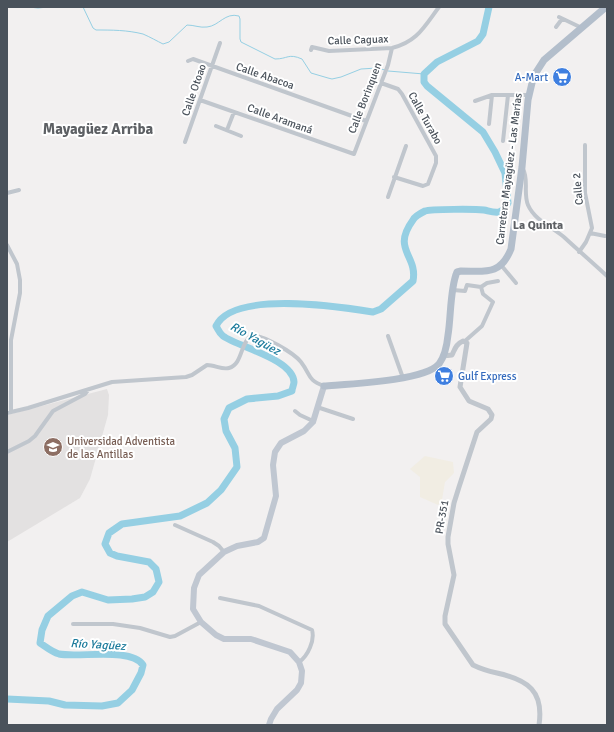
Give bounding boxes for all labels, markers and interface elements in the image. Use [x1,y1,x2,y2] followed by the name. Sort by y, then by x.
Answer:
[327,32,389,48] street label: Calle Caguax
[234,60,296,92] street label: Calle Abacoa
[345,61,385,135] street label: Calle Borinquen
[179,62,209,118] street label: Calle Otoao
[551,66,573,88] supermarket icon: A-Mart
[515,71,548,84] place label: A-Mart
[405,90,445,147] street label: Calle Turabo
[493,92,525,246] street label: Carretera Mayagüez - Las Marías
[246,101,315,137] street label: Calle Aramaná
[43,120,154,138] district label: Mayagüez Arriba
[570,172,586,206] street label: Calle 2
[513,218,563,233] district label: La Quinta
[227,319,284,360] water label: Río Yagüez
[433,365,455,387] supermarket icon: Gulf Express
[458,370,517,383] place label: Gulf Express
[67,435,175,461] place label: Universidad Adventista de las Antillas
[42,436,64,458] school or university icon: Universidad Adventista de las Antillas
[433,499,451,535] street label: PR-351
[70,636,128,654] water label: Río Yagüez

